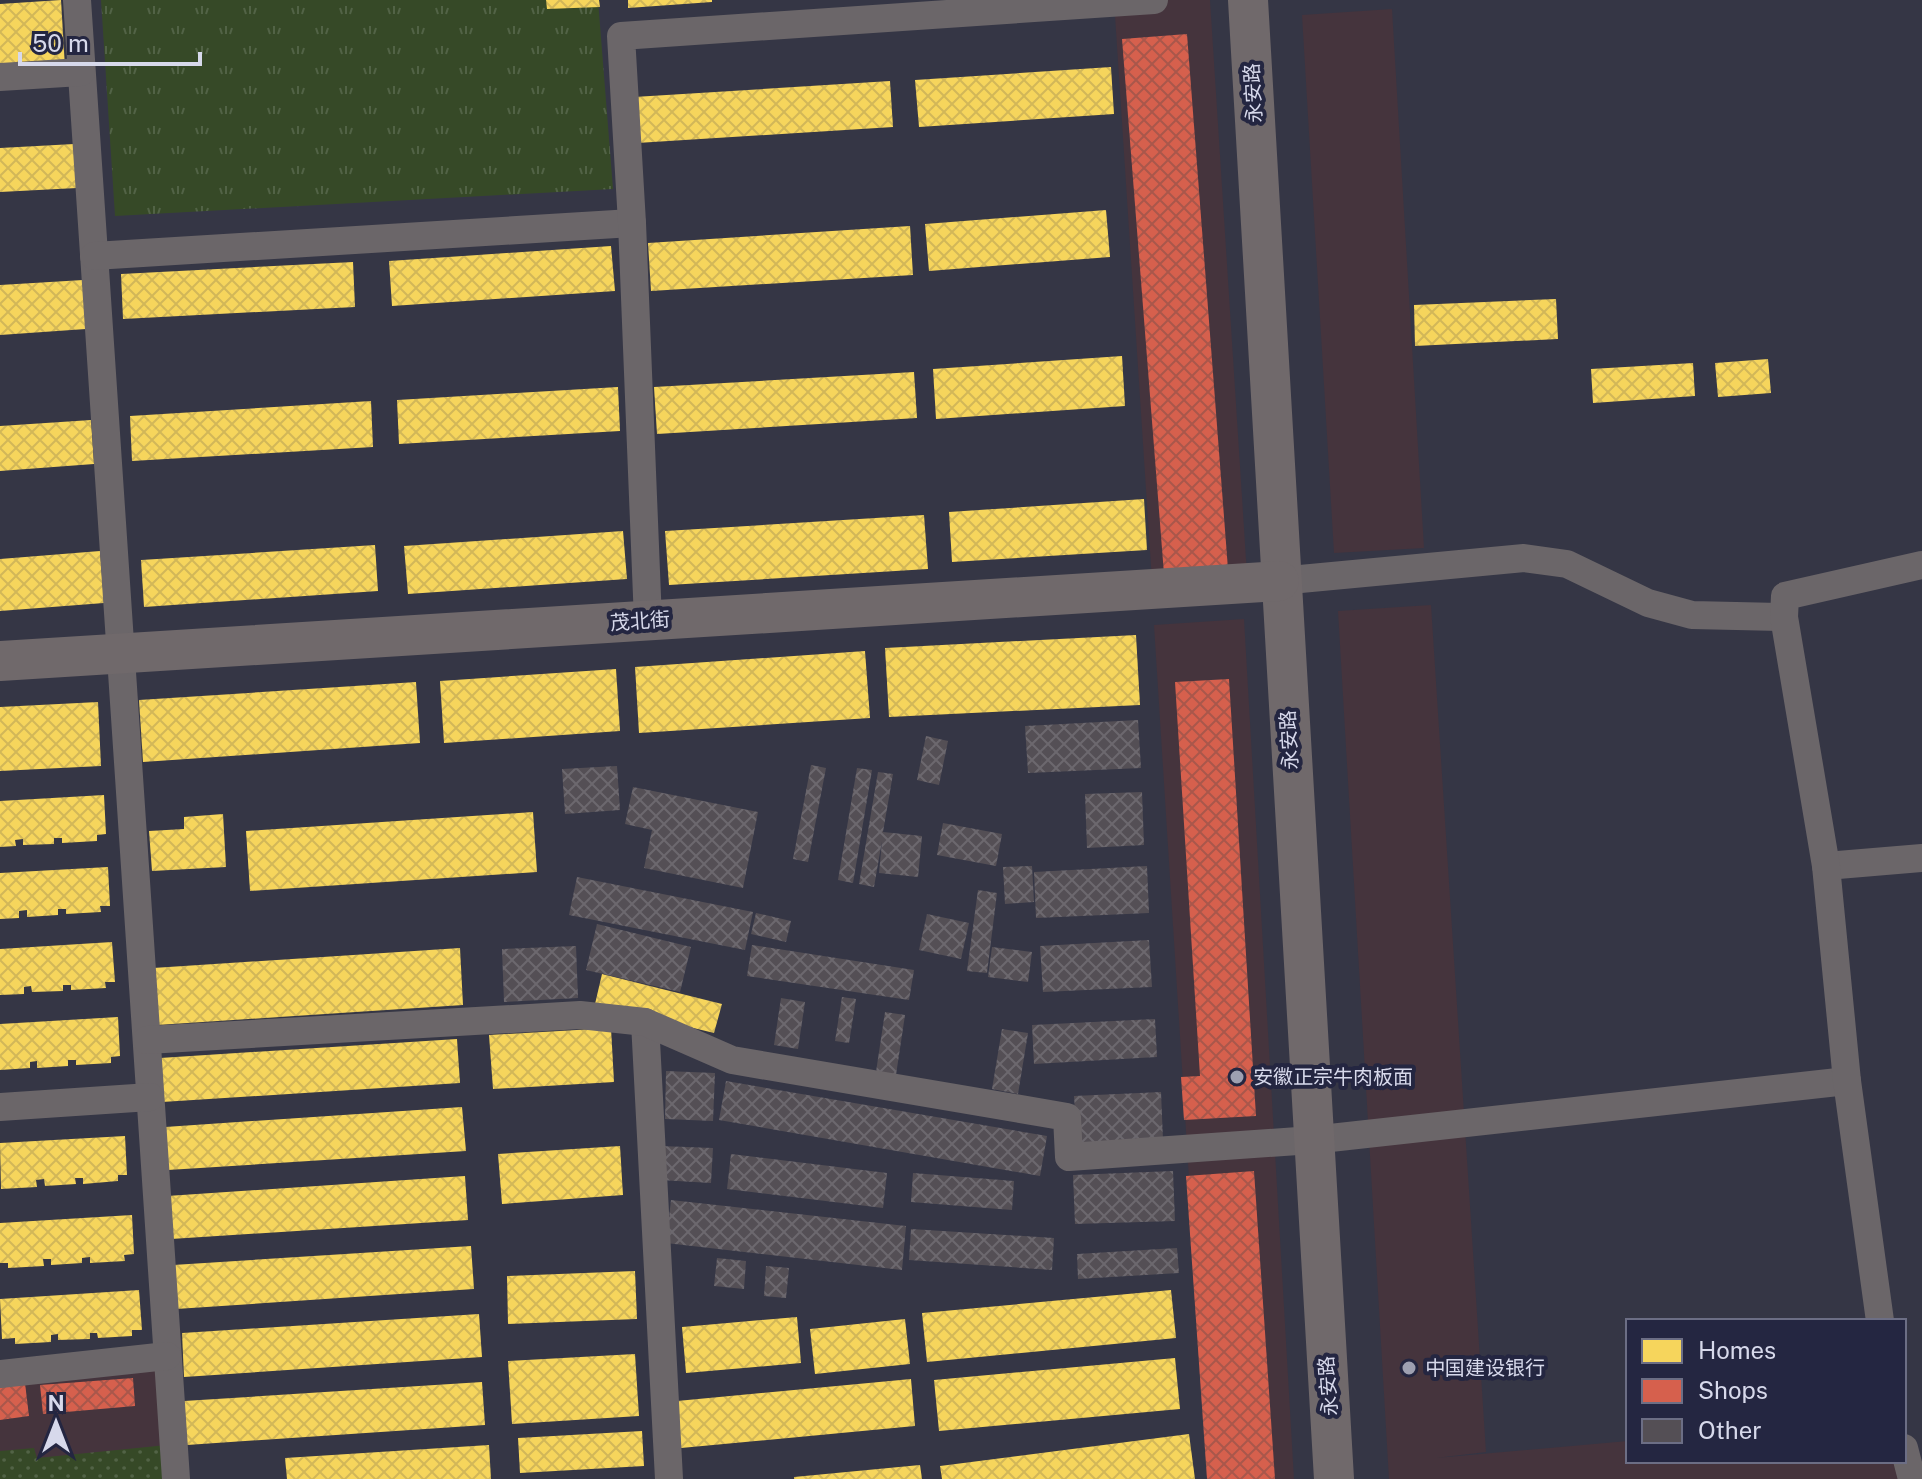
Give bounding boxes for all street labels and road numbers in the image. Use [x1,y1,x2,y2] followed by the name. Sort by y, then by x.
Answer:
[1239,62,1267,124] street label: 永安路
[609,607,671,635] street label: 茂北街
[1275,709,1303,771] street label: 永安路
[1314,1355,1342,1417] street label: 永安路

